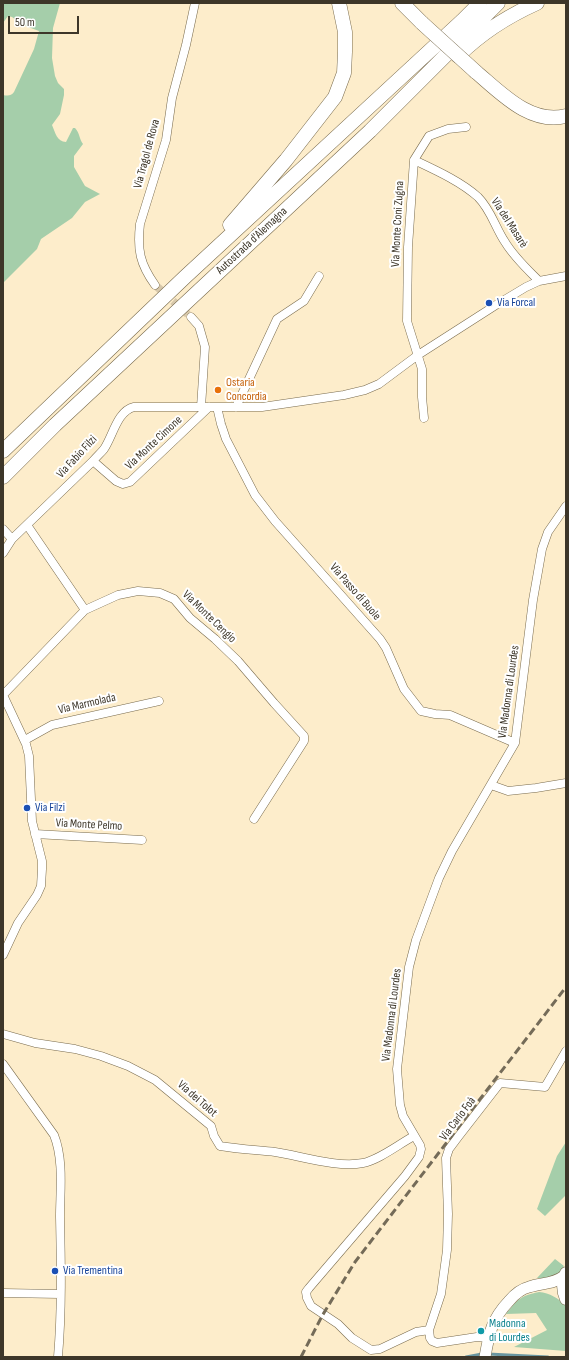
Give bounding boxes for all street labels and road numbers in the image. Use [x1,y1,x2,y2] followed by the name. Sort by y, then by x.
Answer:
[131,118,163,190] street label: Via Tragol de Rova
[389,181,407,267] street label: Via Monte Coni Zugna
[487,195,531,251] street label: Via del Masarè
[213,204,291,278] street label: Autostrada d'Alemagna
[123,413,185,473] street label: Via Monte Cimone
[54,433,100,481] street label: Via Fabio Filzi
[326,561,384,623] street label: Via Passo di Buole
[179,588,239,646] street label: Via Monte Cengio
[495,645,523,739] street label: Via Madonna di Lourdes
[57,690,117,718] street label: Via Marmolada
[55,816,123,834] street label: Via Monte Pelmo
[379,968,405,1062] street label: Via Madonna di Lourdes
[174,1078,220,1120] street label: Via dei Tolot
[437,1094,479,1144] street label: Via Carlo Foà

